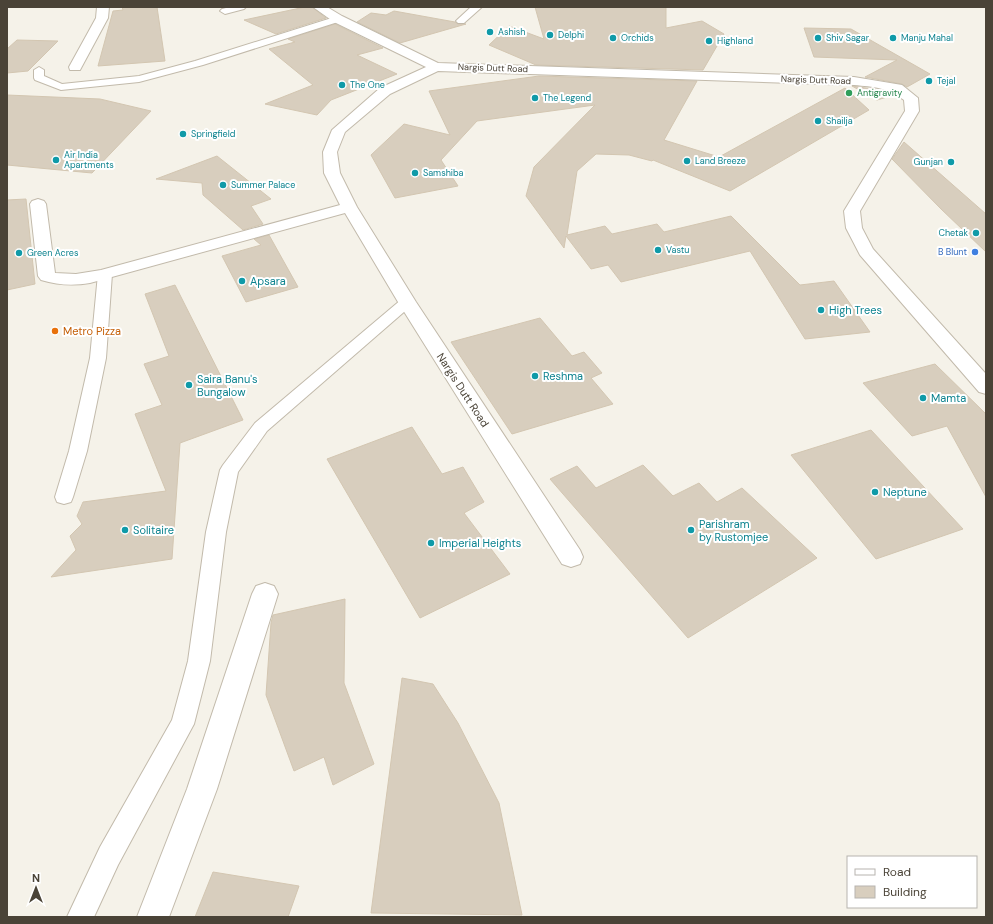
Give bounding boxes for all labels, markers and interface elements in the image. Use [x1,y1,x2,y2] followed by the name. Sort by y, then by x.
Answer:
[498,26,526,38] place label: Ashish
[485,27,495,37] marker: Ashish
[558,29,584,41] place label: Delphi
[545,30,555,40] marker: Delphi
[621,32,654,44] place label: Orchids
[826,32,870,44] place label: Shiv Sagar
[901,32,953,44] place label: Manju Mahal
[608,33,618,43] marker: Orchids
[813,33,823,43] marker: Shiv Sagar
[888,33,898,43] marker: Manju Mahal
[717,35,754,47] place label: Highland
[704,36,714,46] marker: Highland
[458,61,529,75] street label: Nargis Dutt Road
[781,73,852,87] street label: Nargis Dutt Road
[937,75,955,87] place label: Tejal
[924,76,934,86] marker: Tejal
[350,79,385,91] place label: The One
[337,80,347,90] marker: The One
[857,87,902,99] place label: Antigravity
[844,88,854,98] marker: Antigravity
[543,92,591,104] place label: The Legend
[530,93,540,103] marker: The Legend
[826,115,853,127] place label: Shailja
[813,116,823,126] marker: Shailja
[191,128,236,140] place label: Springfield
[178,129,188,139] marker: Springfield
[64,149,114,171] place label: Air India Apartments
[51,155,61,165] marker: Air India Apartments
[695,155,746,167] place label: Land Breeze
[682,156,692,166] marker: Land Breeze
[914,156,943,168] place label: Gunjan
[946,157,956,167] marker: Gunjan
[423,167,464,179] place label: Samshiba
[410,168,420,178] marker: Samshiba
[231,179,295,191] place label: Summer Palace
[218,180,228,190] marker: Summer Palace
[938,227,968,239] place label: Chetak
[971,228,981,238] marker: Chetak
[666,244,689,256] place label: Vastu
[653,245,663,255] marker: Vastu
[938,246,967,258] place label: B Blunt
[27,247,79,259] place label: Green Acres
[970,247,980,257] marker: B Blunt
[14,248,24,258] marker: Green Acres
[250,274,286,288] place label: Apsara
[237,276,247,286] marker: Apsara
[829,303,882,317] place label: High Trees
[816,305,826,315] marker: High Trees
[63,324,121,338] place label: Metro Pizza
[50,326,60,336] marker: Metro Pizza
[434,350,492,430] street label: Nargis Dutt Road
[543,369,583,383] place label: Reshma
[530,371,540,381] marker: Reshma
[197,372,258,399] place label: Saira Banu's Bungalow
[184,380,194,390] marker: Saira Banu's Bungalow
[931,391,966,405] place label: Mamta
[918,393,928,403] marker: Mamta
[883,485,927,499] place label: Neptune
[870,487,880,497] marker: Neptune
[699,517,768,544] place label: Parishram by Rustomjee
[133,523,174,537] place label: Solitaire
[120,525,130,535] marker: Solitaire
[686,525,696,535] marker: Parishram by Rustomjee
[439,536,521,550] place label: Imperial Heights
[426,538,436,548] marker: Imperial Heights
[847,856,977,908] legend
[883,864,911,880] text: Road
[16,868,56,908] north arrow
[32,871,40,885] text: N
[883,884,927,900] text: Building

